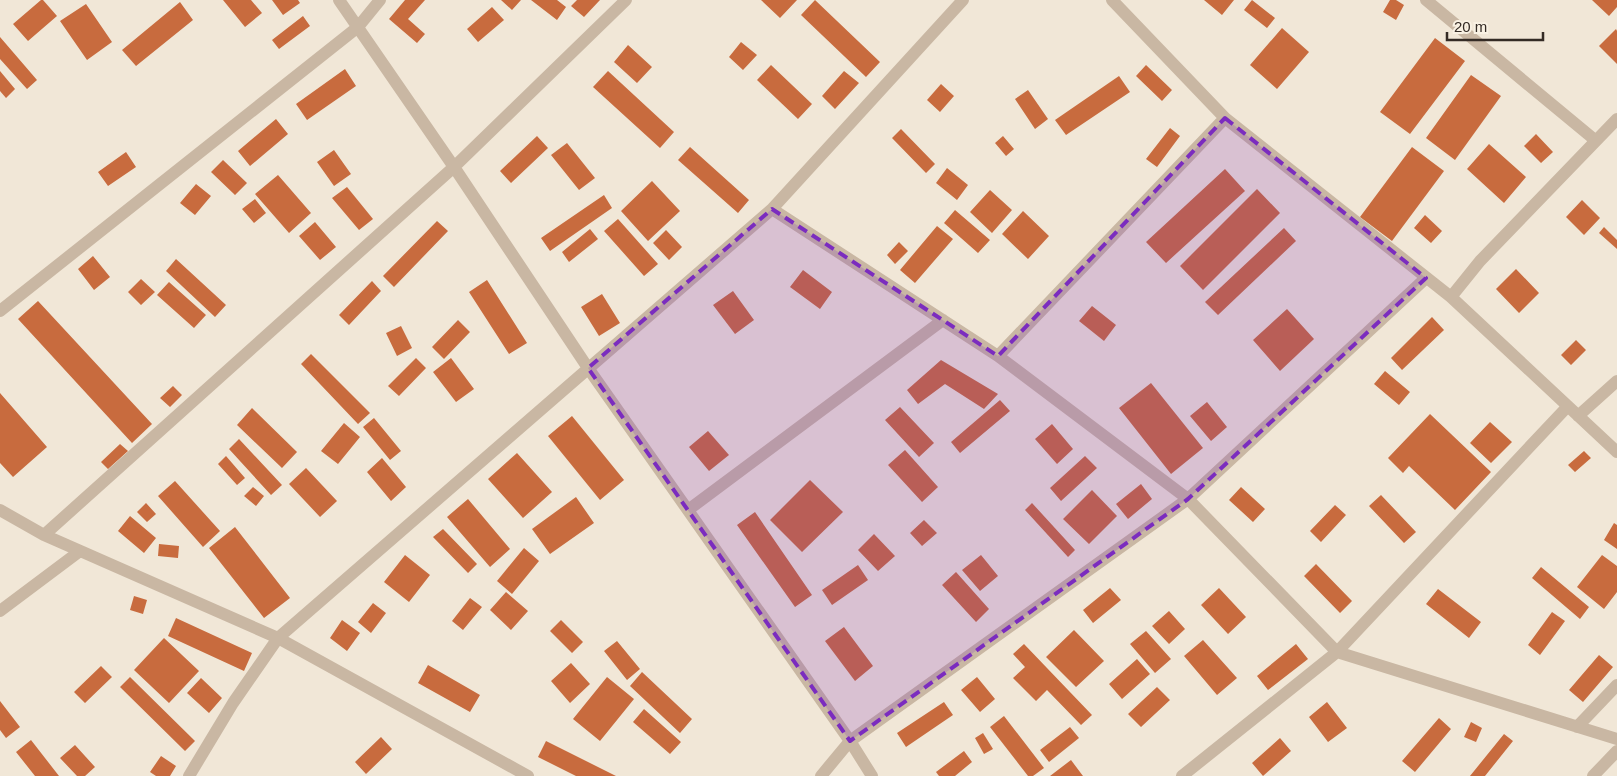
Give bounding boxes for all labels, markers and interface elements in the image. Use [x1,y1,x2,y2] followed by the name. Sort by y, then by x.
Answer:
[1447,10,1543,42] scale bar
[1454,18,1487,35] text: 20 m

